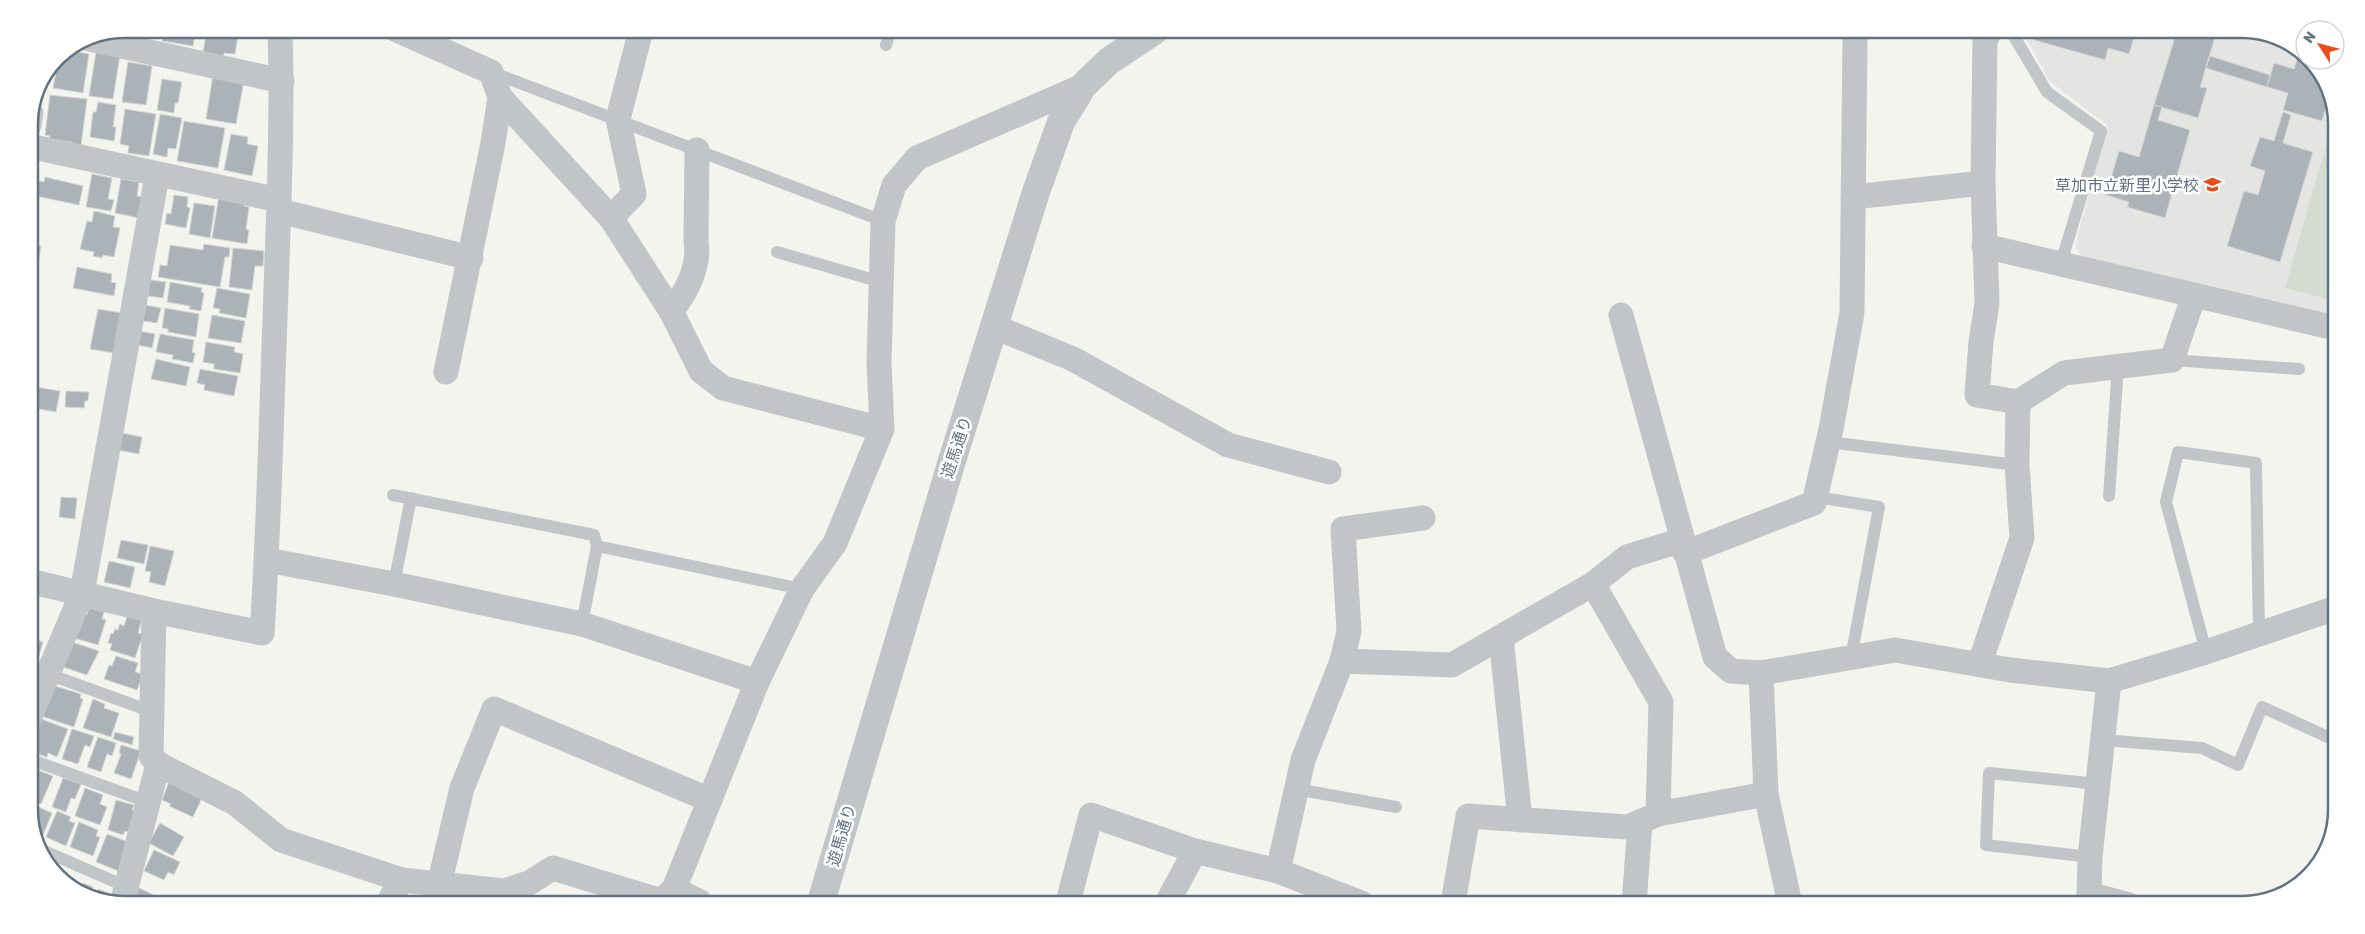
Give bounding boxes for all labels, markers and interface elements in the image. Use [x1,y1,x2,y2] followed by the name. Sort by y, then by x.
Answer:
[2295,20,2345,70] north arrow
[2300,29,2320,47] text: N
[2203,175,2223,195] school or university icon: 草加市立新里小学校
[2055,176,2199,195] place label: 草加市立新里小学校
[938,414,975,481] street label: 遊馬通り
[824,802,859,869] street label: 遊馬通り

